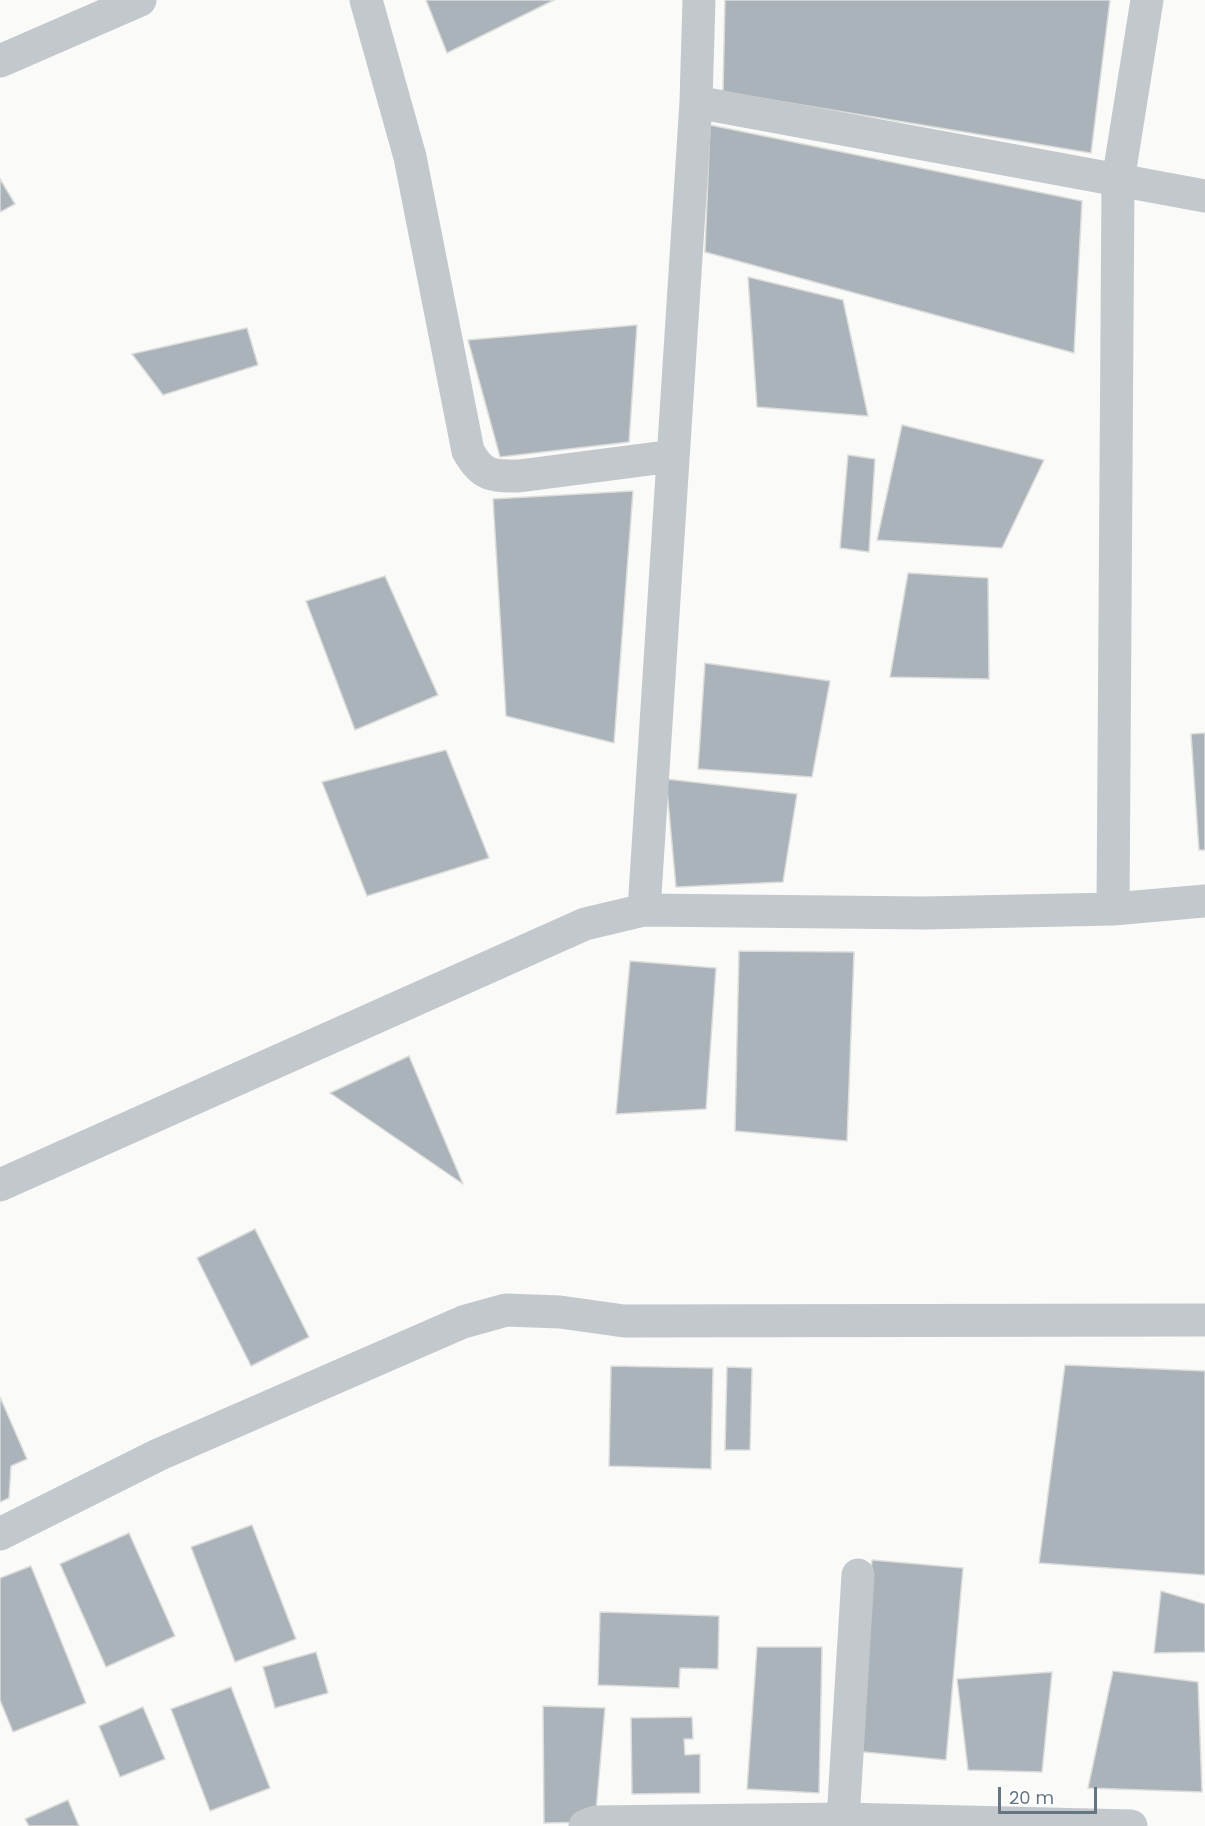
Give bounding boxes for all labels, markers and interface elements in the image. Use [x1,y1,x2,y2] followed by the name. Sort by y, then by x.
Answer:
[1001,1775,1100,1813] scale bar
[1009,1785,1054,1810] text: 20 m

